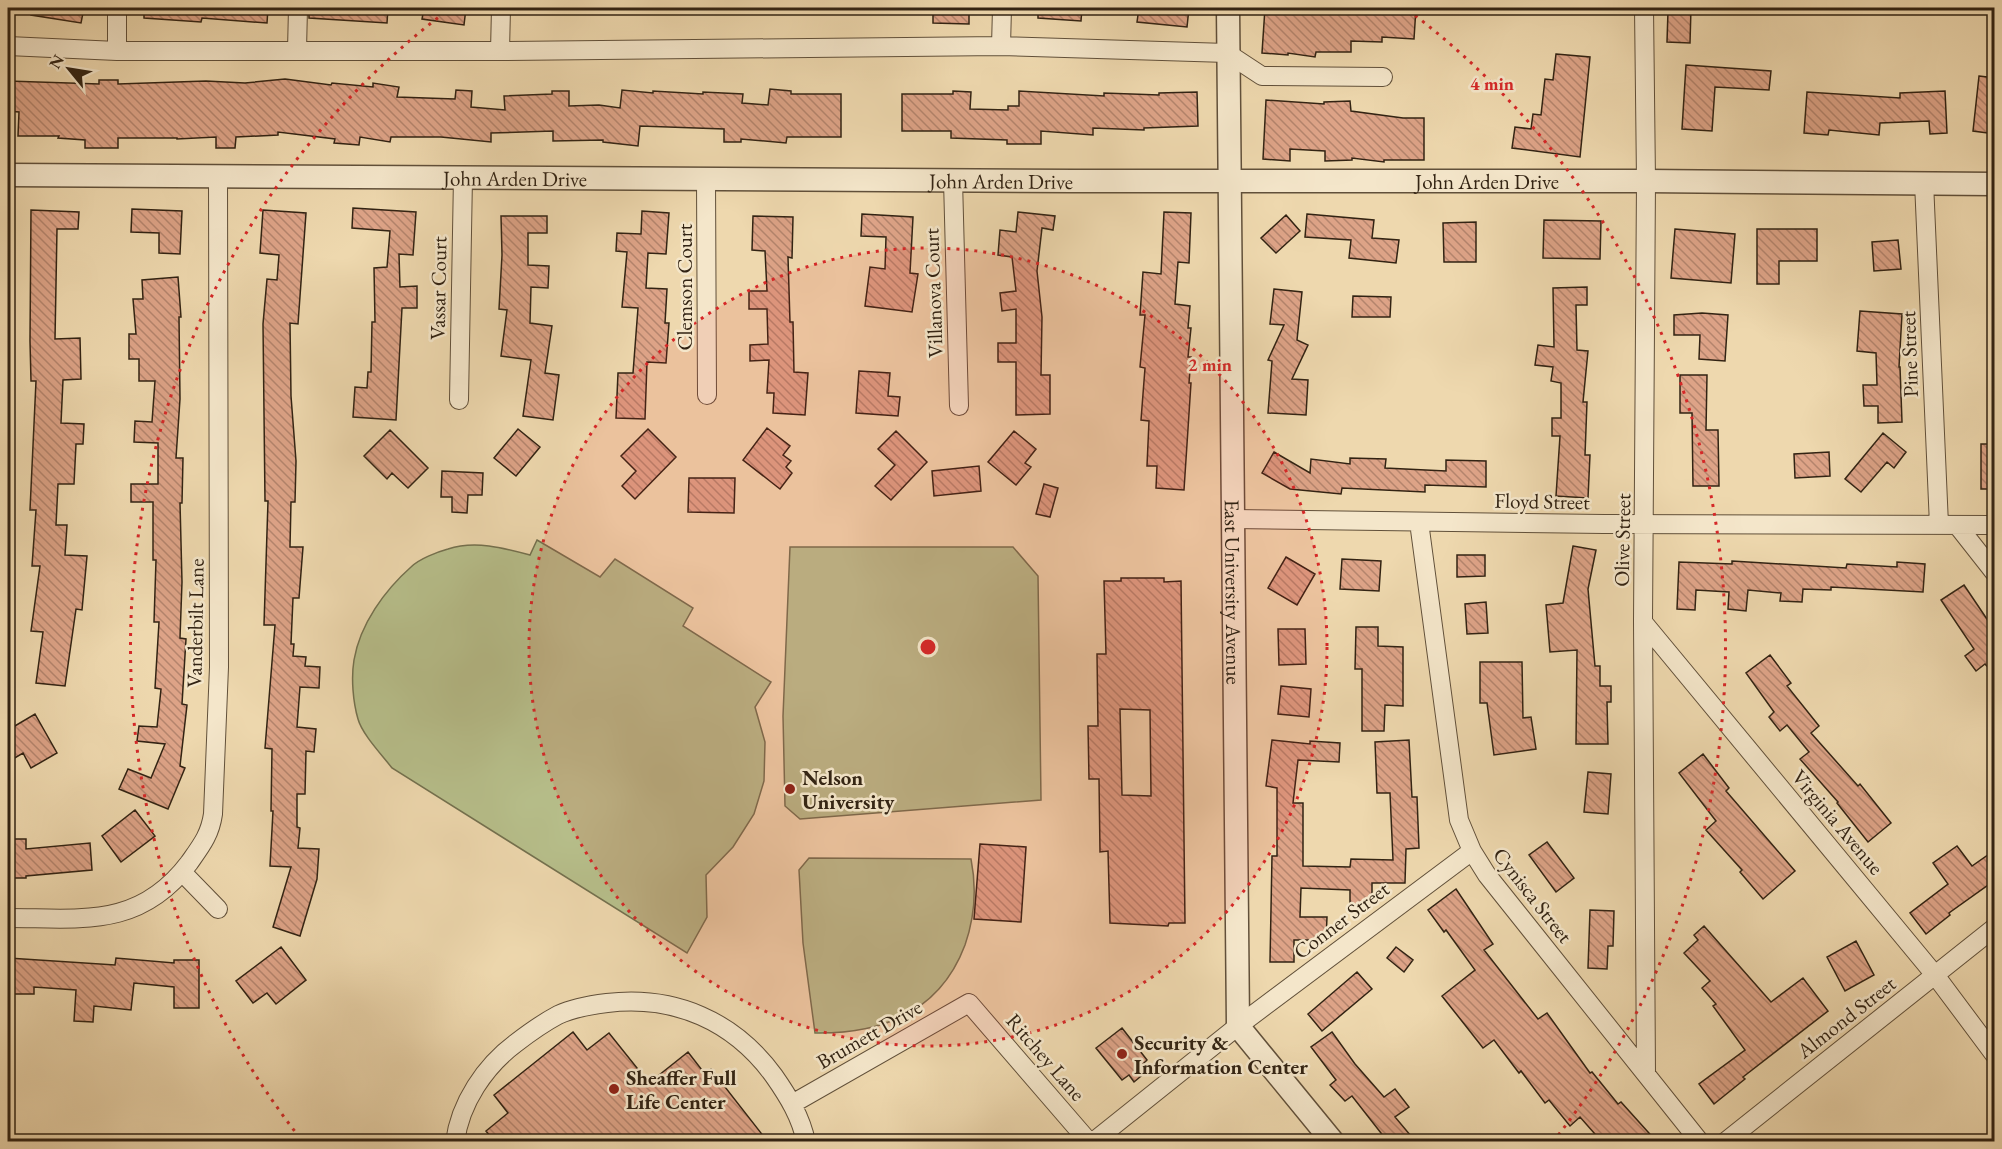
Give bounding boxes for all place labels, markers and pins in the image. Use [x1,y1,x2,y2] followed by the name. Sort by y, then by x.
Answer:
[918,637,938,657] centre of rings
[802,764,895,815] place label: Nelson University
[783,782,797,796] marker: Nelson University
[1134,1029,1308,1080] place label: Security & Information Center
[1115,1047,1129,1061] marker: Security & Information Center
[626,1064,737,1115] place label: Sheaffer Full Life Center
[607,1082,621,1096] marker: Sheaffer Full Life Center

